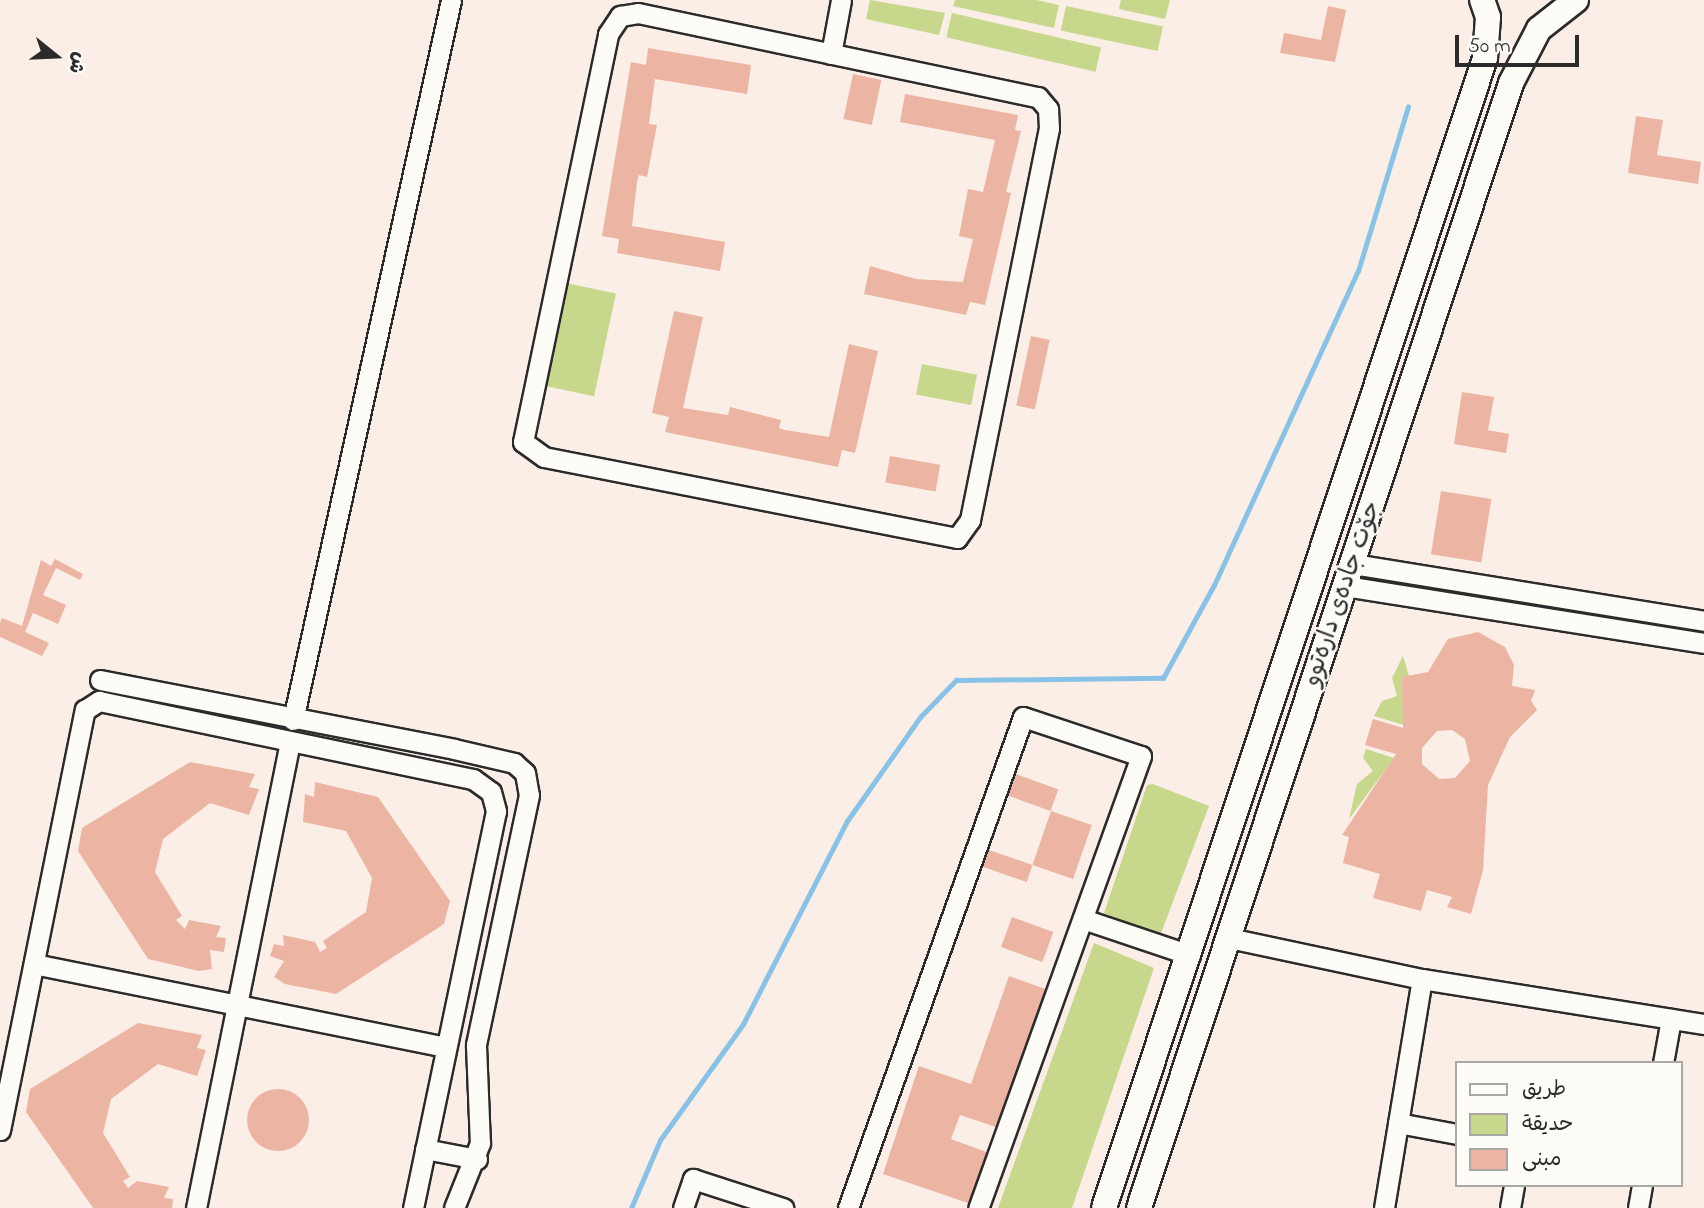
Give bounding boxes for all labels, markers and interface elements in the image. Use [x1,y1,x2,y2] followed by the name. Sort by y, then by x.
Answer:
[21,21,91,91] north arrow
[1459,21,1583,65] scale bar
[1468,32,1511,62] text: 50 m
[60,49,93,77] text: ش
[1298,498,1388,690] street label: جۆت جادەی دارەتوو
[1456,1061,1683,1187] legend
[1522,1075,1566,1105] text: طريق
[1522,1110,1573,1140] text: حديقة
[1522,1145,1561,1175] text: مبنى

